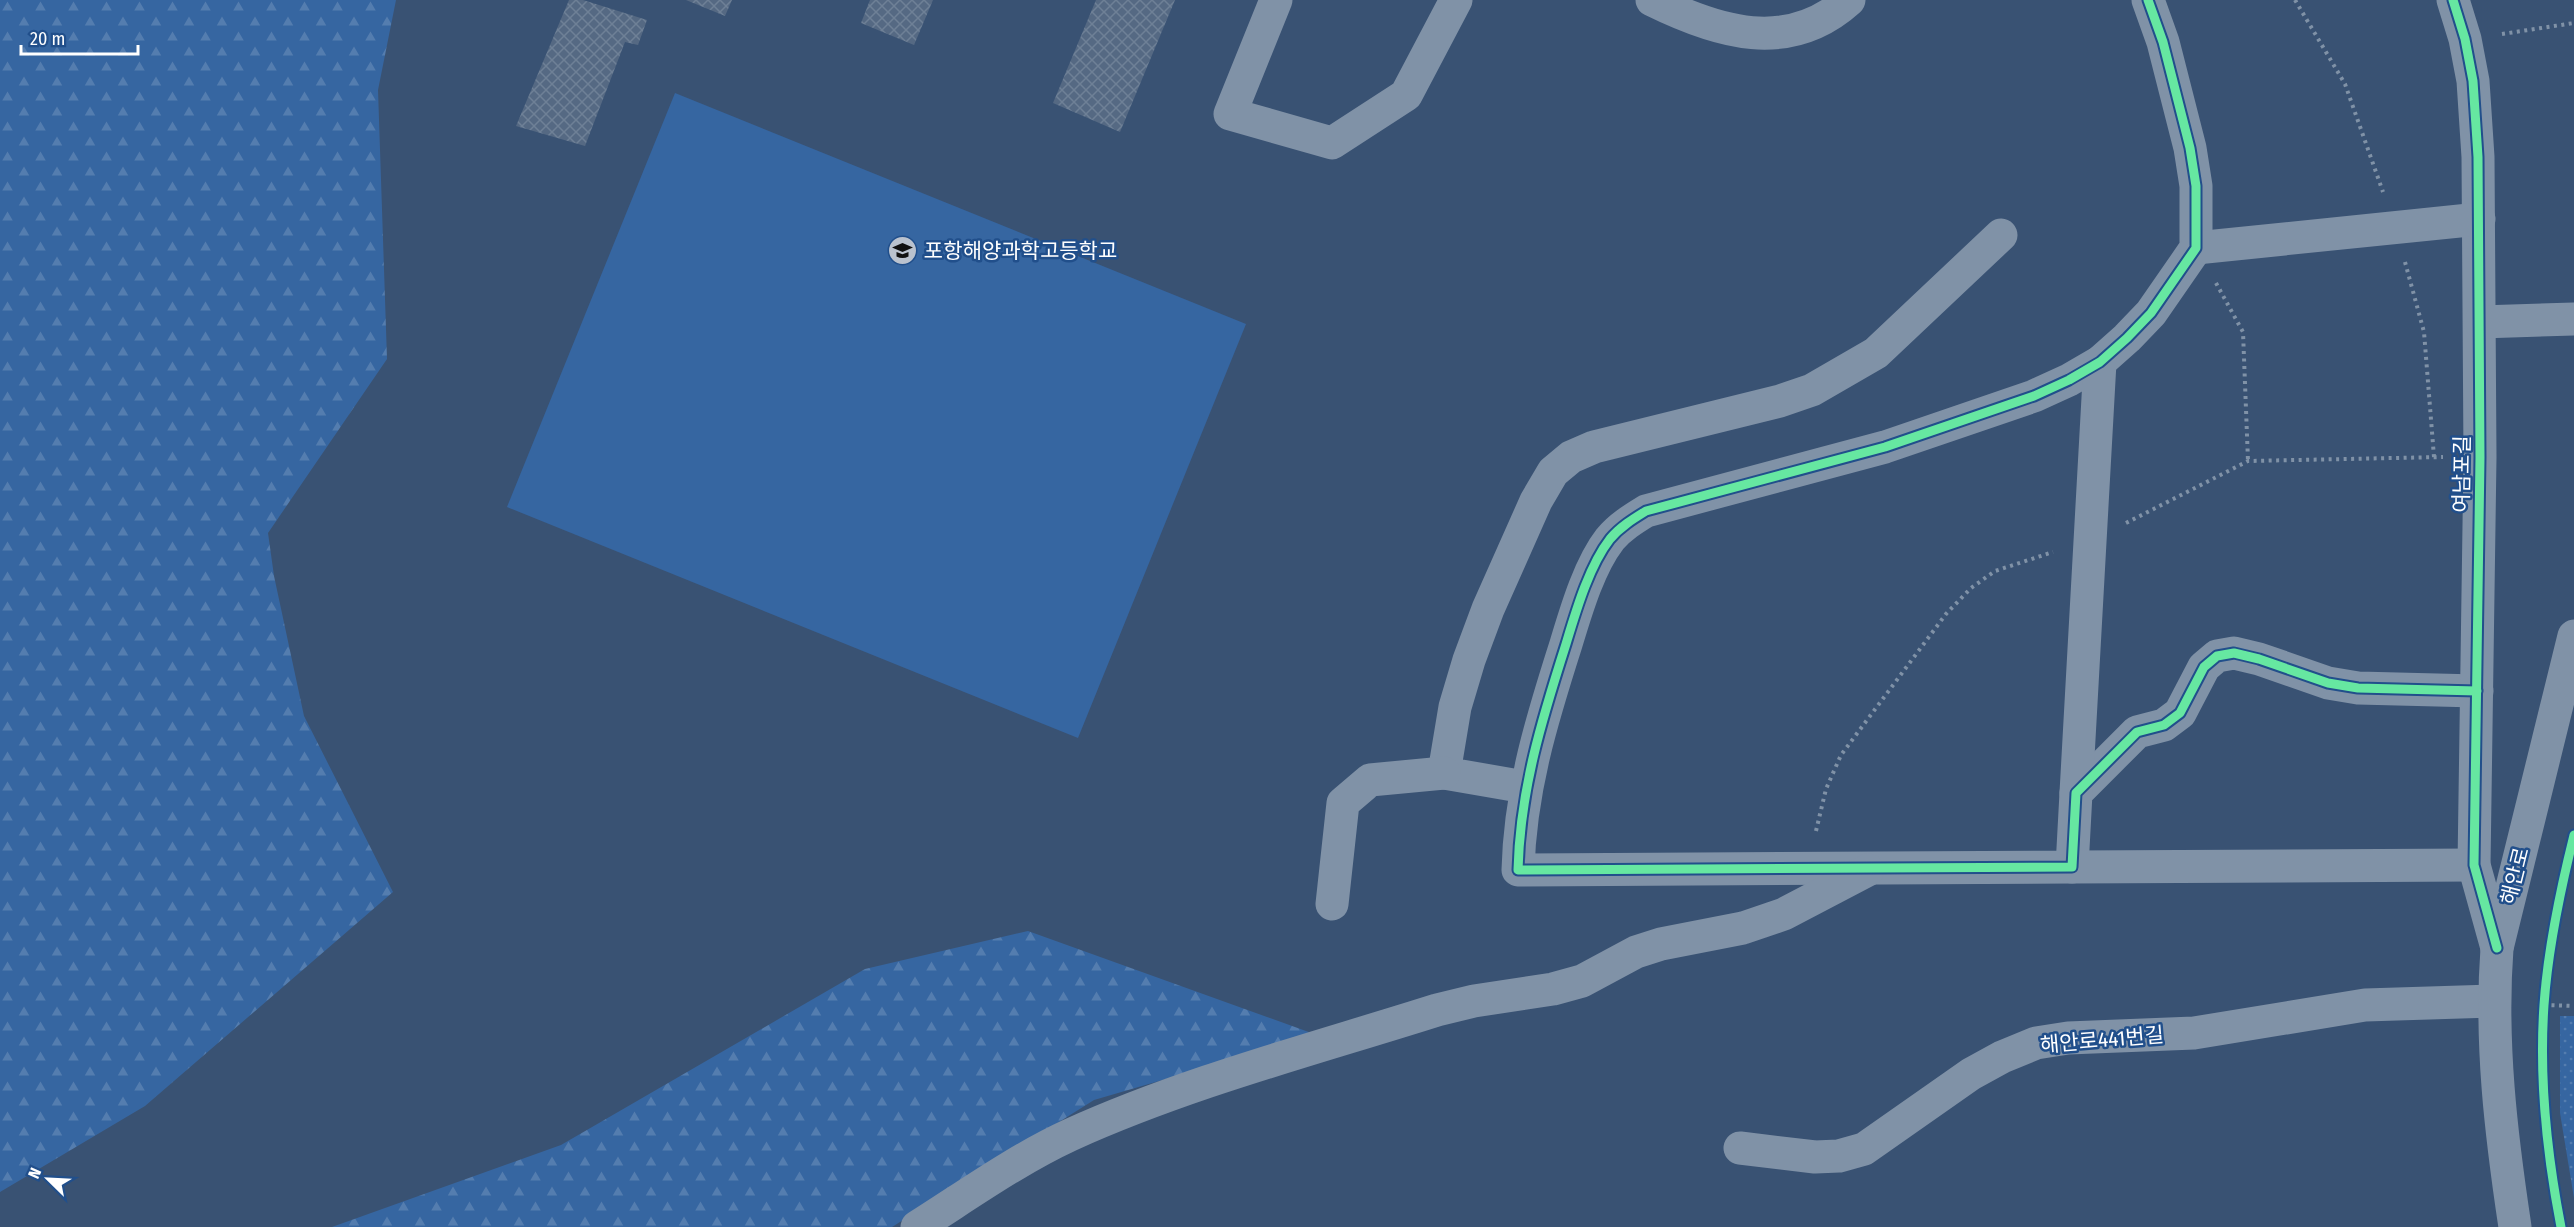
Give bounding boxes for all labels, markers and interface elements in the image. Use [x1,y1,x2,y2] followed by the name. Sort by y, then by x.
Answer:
[21,18,138,56] scale bar
[30,28,65,50] text: 20 m
[887,235,919,267] school or university icon: 포항해양과학고등학교
[924,238,1117,264] place label: 포항해양과학고등학교
[2448,435,2476,513] street label: 여남포길
[2495,845,2535,907] street label: 해안로
[2039,1022,2165,1058] street label: 해안로441번길
[18,1149,78,1209] north arrow
[24,1165,45,1181] text: N

